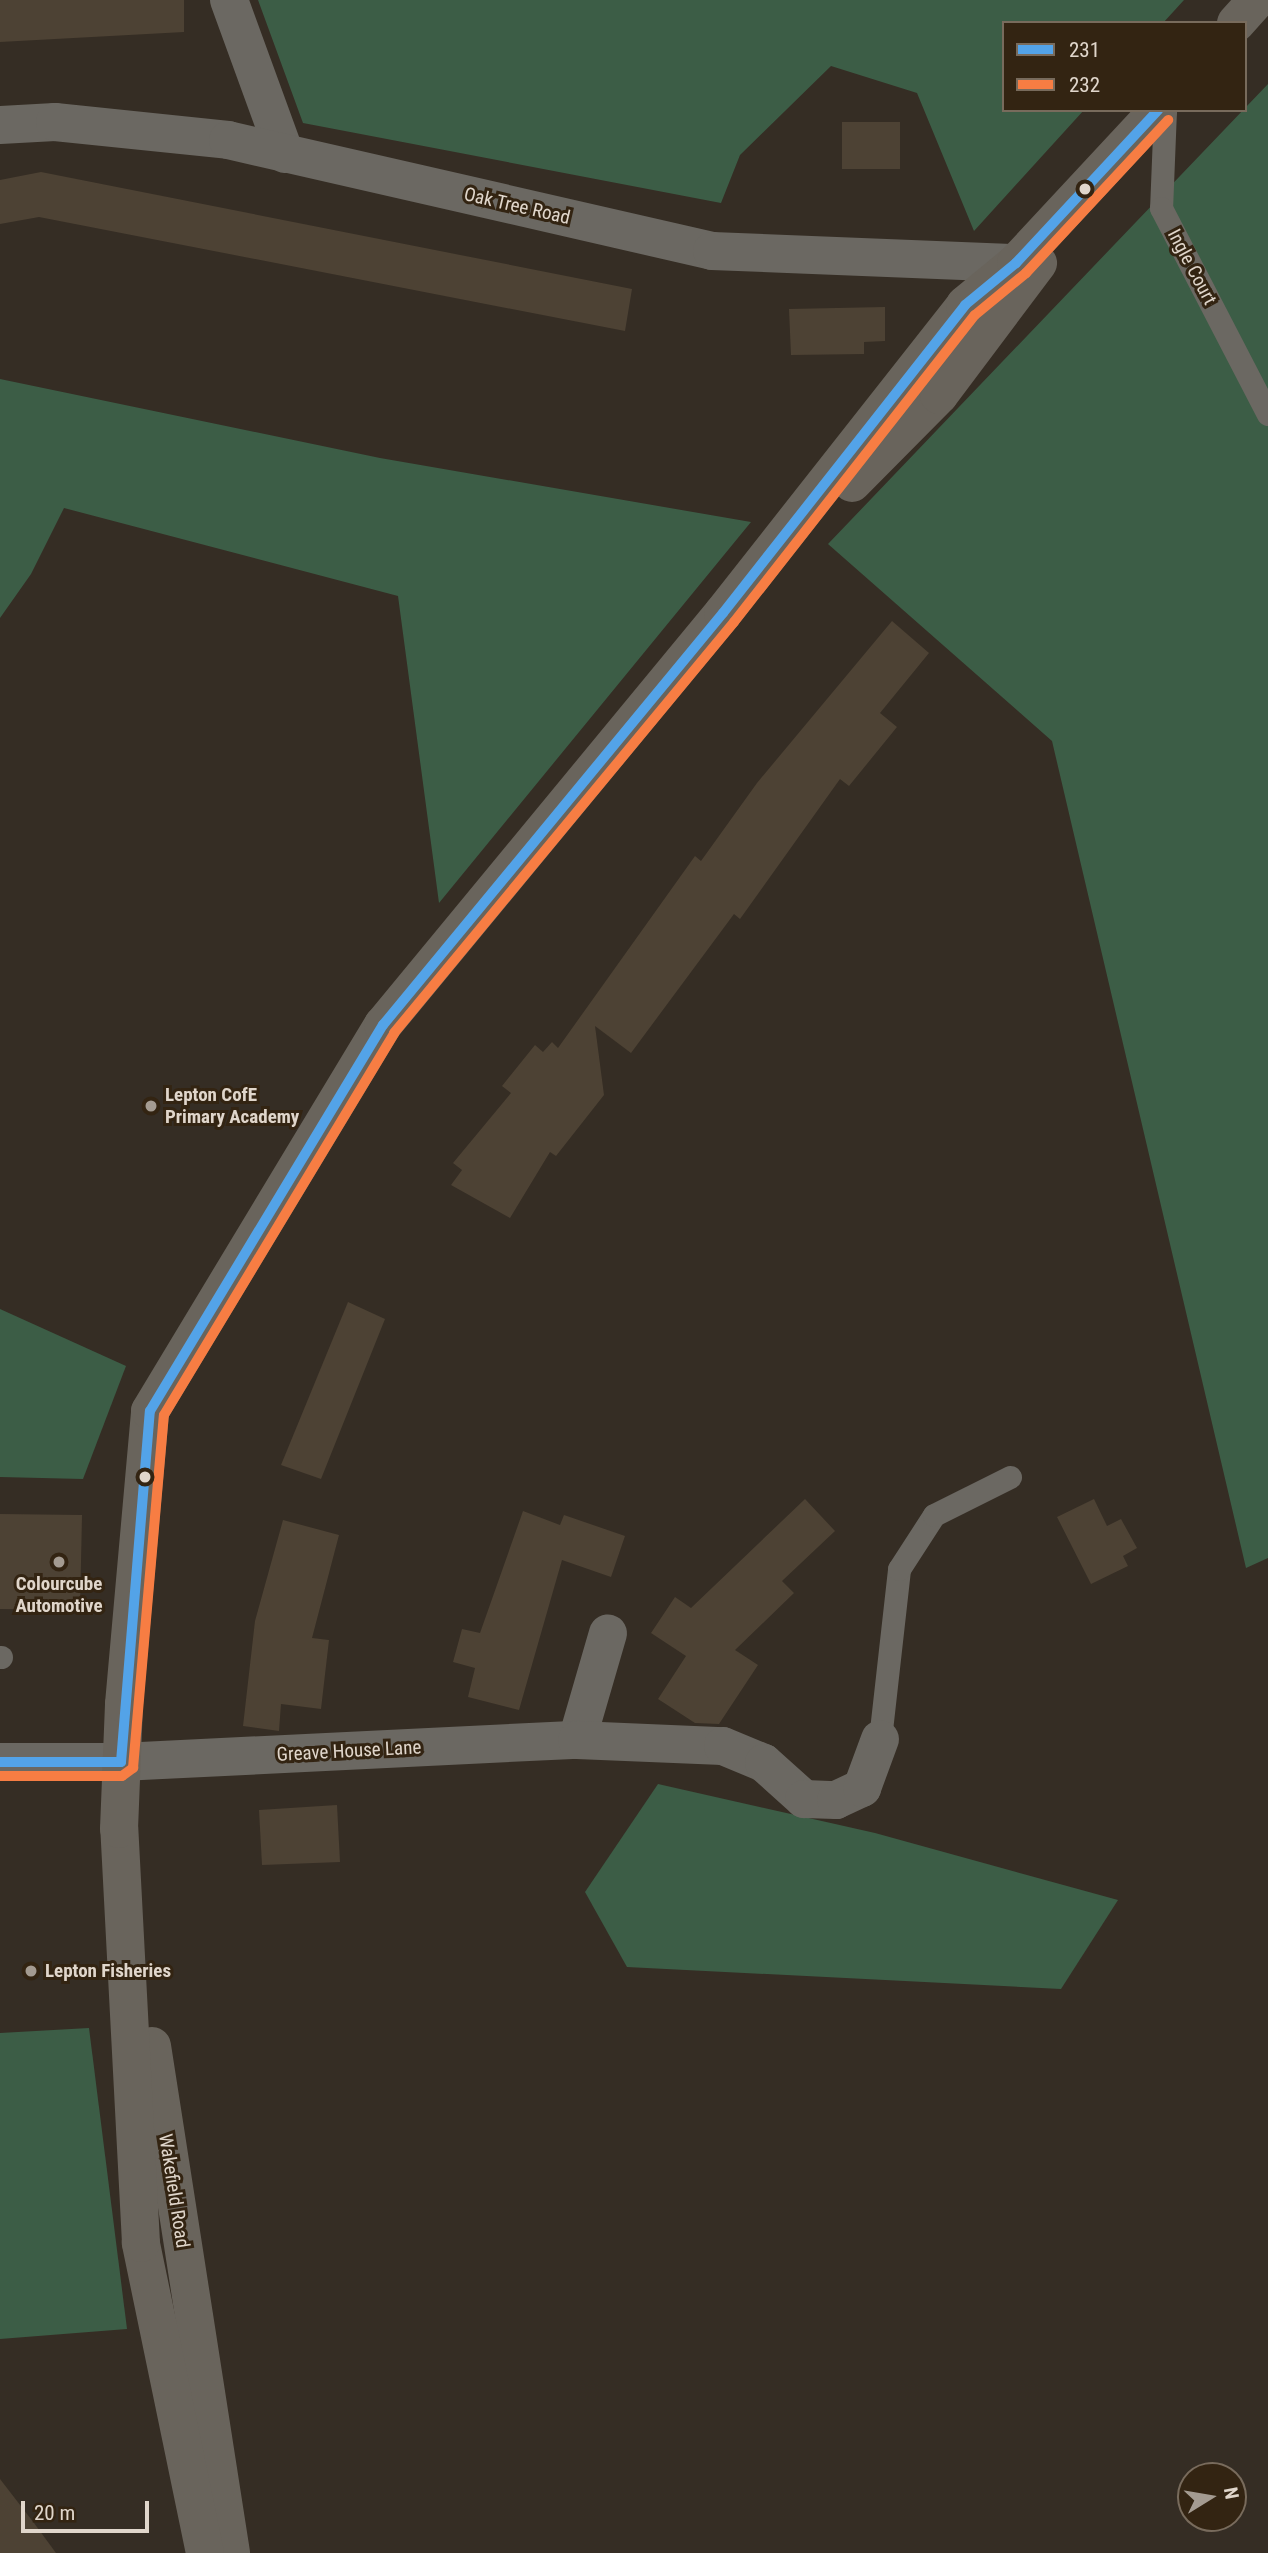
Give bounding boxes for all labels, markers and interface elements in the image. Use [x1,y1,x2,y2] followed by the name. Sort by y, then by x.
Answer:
[1002,21,1247,112] legend
[1069,38,1100,62] text: 231
[1069,73,1100,97] text: 232
[1078,182,1092,196] unlabelled marker
[462,183,572,229] street label: Oak Tree Road
[1163,225,1221,309] street label: Ingle Court
[165,1084,299,1128] place label: Lepton CofE Primary Academy
[143,1098,159,1114] marker: Lepton CofE Primary Academy
[138,1470,152,1484] unlabelled marker
[51,1554,67,1570] marker: Colourcube Automotive
[15,1573,103,1617] place label: Colourcube Automotive
[276,1736,422,1766] street label: Greave House Lane
[45,1960,171,1982] place label: Lepton Fisheries
[23,1963,39,1979] marker: Lepton Fisheries
[154,2132,194,2250] street label: Wakefield Road
[1177,2462,1247,2532] north arrow
[1219,2485,1244,2501] text: N
[24,2486,152,2530] scale bar
[34,2501,75,2525] text: 20 m

